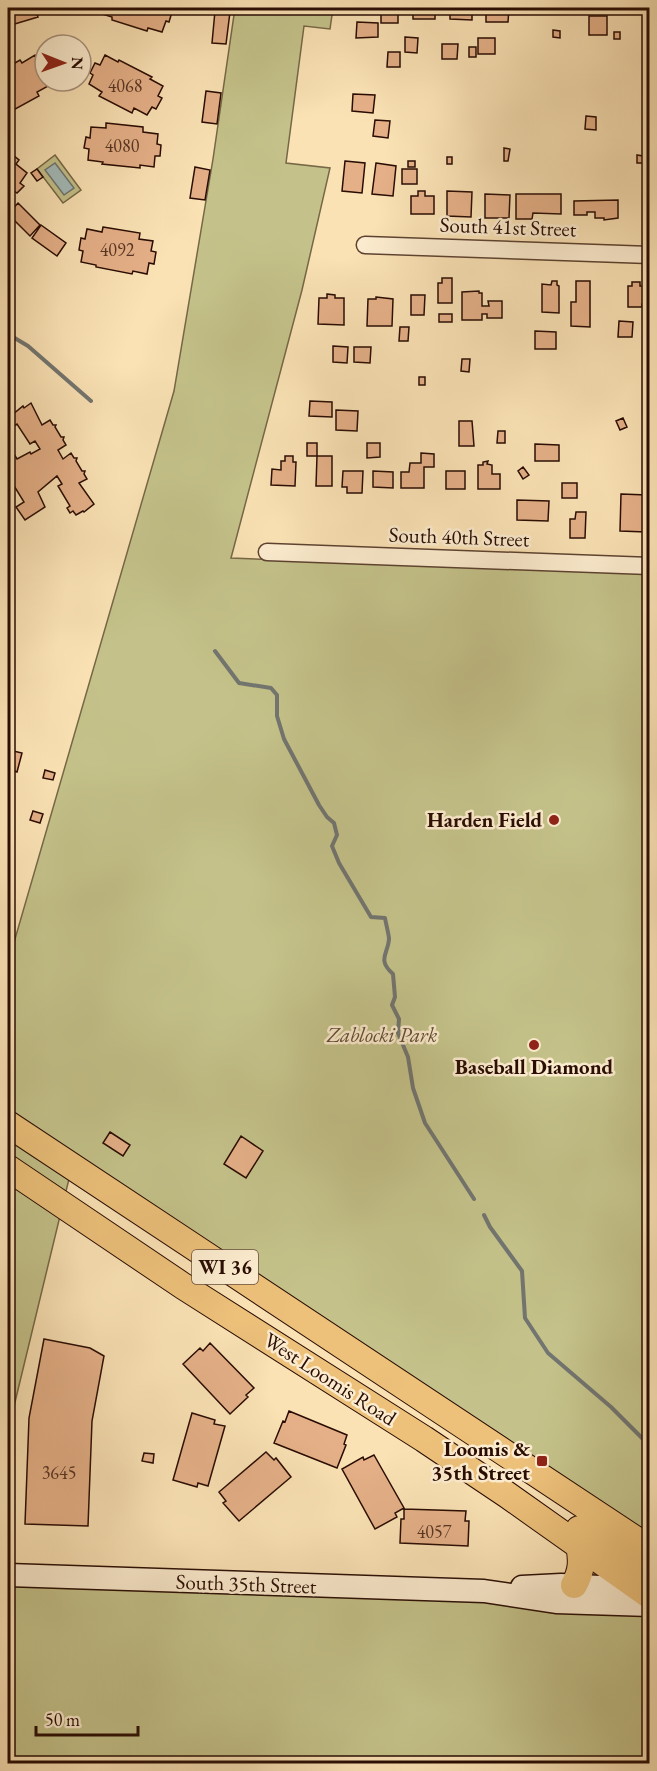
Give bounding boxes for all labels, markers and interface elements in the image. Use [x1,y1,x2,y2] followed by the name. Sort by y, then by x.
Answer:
[33,33,93,93] north arrow
[67,57,88,70] text: N
[108,74,142,97] house number: 4068
[105,134,140,157] house number: 4080
[439,211,577,242] street label: South 41st Street
[100,238,135,261] house number: 4092
[388,521,530,552] street label: South 40th Street
[427,806,542,833] place label: Harden Field
[547,813,561,827] marker: Harden Field
[326,1021,438,1048] park label: Zablocki Park
[527,1038,541,1052] marker: Baseball Diamond
[455,1053,614,1080] place label: Baseball Diamond
[192,1250,258,1284] road number: WI 36
[259,1326,402,1432] street label: West Loomis Road
[431,1435,530,1486] place label: Loomis & 35th Street
[535,1454,549,1468] marker: Loomis & 35th Street
[42,1461,76,1484] house number: 3645
[417,1520,452,1543] house number: 4057
[175,1568,317,1599] street label: South 35th Street
[36,1699,138,1737] scale bar
[45,1708,80,1731] text: 50 m

